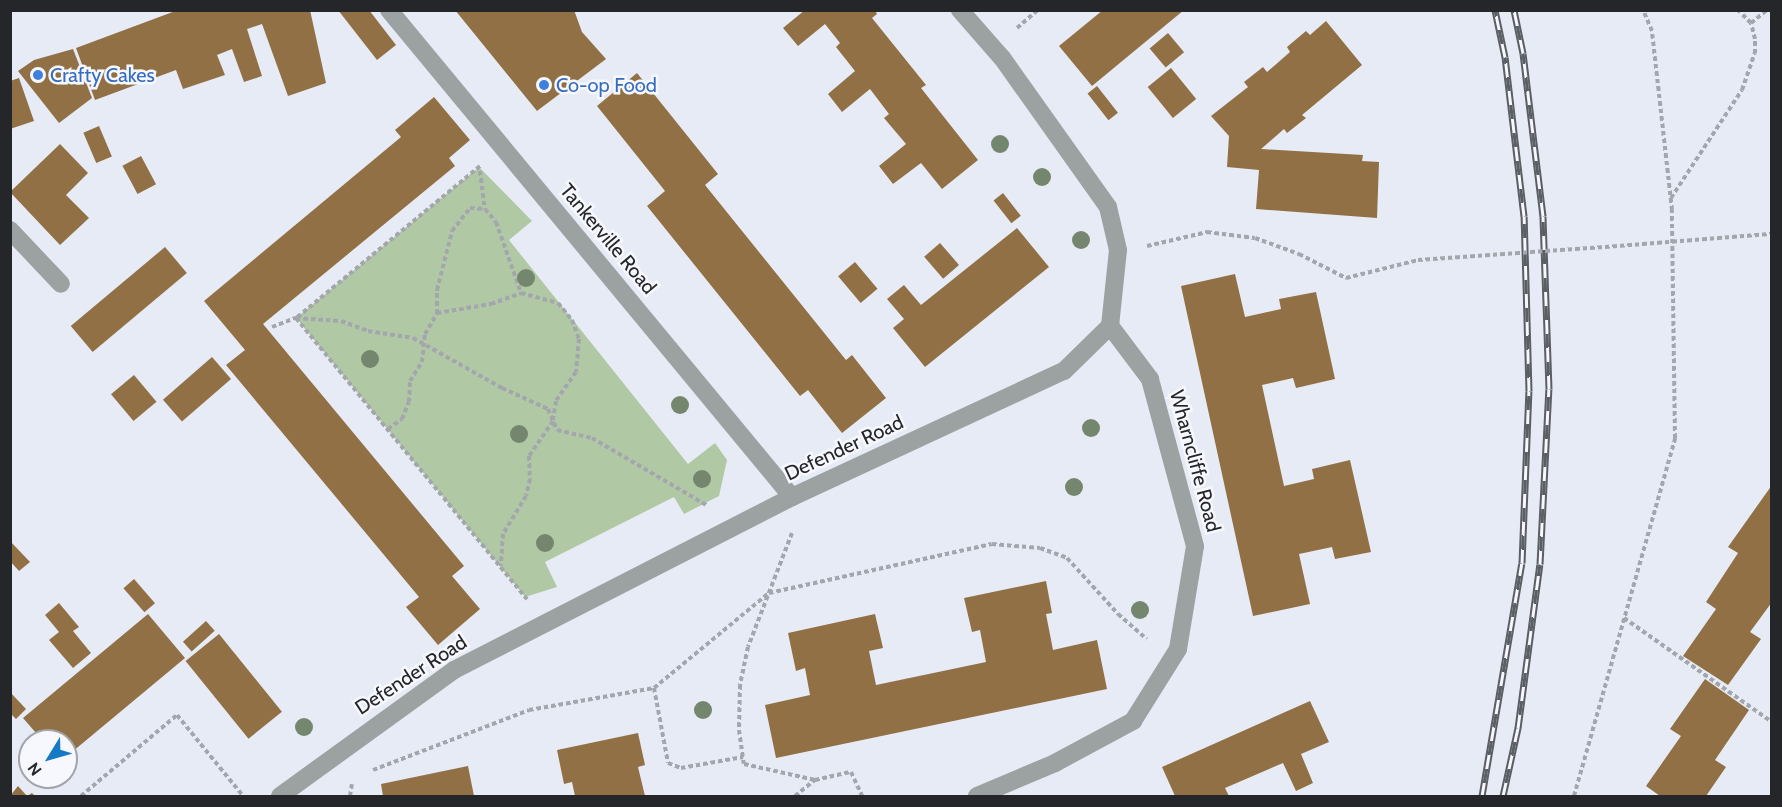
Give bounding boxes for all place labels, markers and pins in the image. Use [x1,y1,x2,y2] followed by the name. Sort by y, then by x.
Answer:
[50,63,155,87] place label: Crafty Cakes
[31,68,45,82] marker: Crafty Cakes
[556,73,657,97] place label: Co-op Food
[537,78,551,92] marker: Co-op Food

